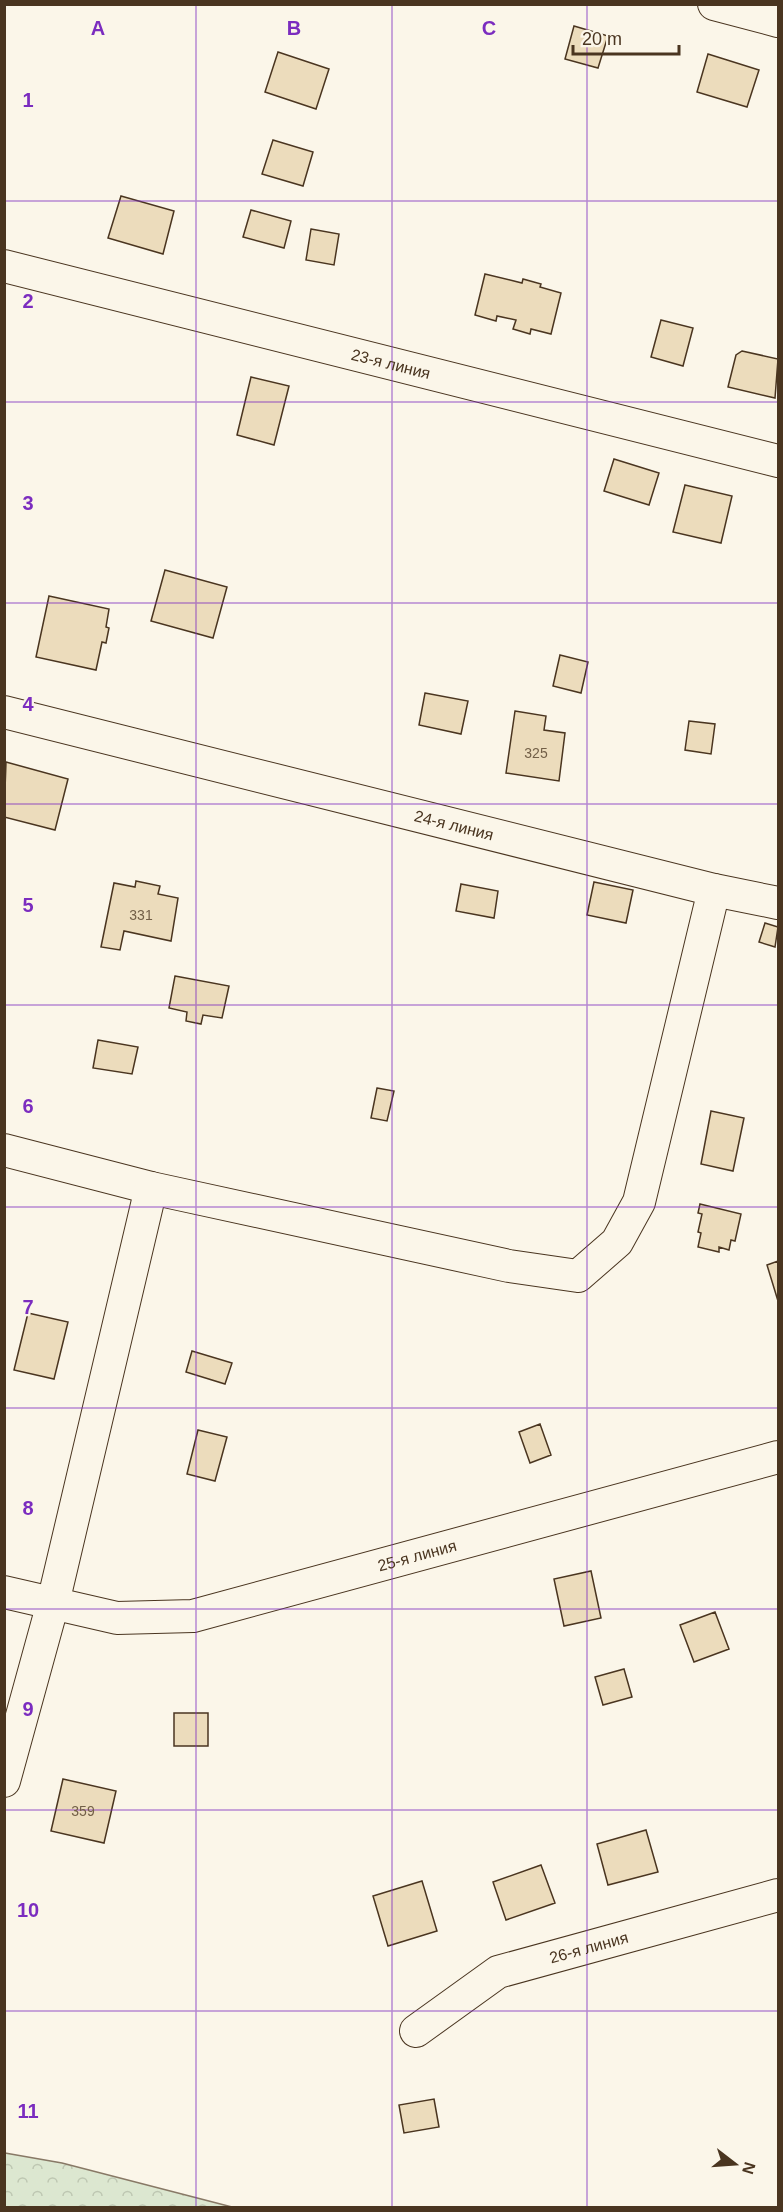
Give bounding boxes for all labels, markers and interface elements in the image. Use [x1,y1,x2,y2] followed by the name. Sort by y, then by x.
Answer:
[91,17,105,39] text: A
[287,17,301,39] text: B
[482,17,496,39] text: C
[573,18,680,56] scale bar
[582,29,622,49] text: 20 m
[22,89,34,111] text: 1
[22,290,34,312] text: 2
[349,346,432,382] street label: 23-я линия
[22,492,34,514] text: 3
[22,693,34,715] text: 4
[524,745,548,761] house number: 325
[413,807,495,843] street label: 24-я линия
[22,894,34,916] text: 5
[129,907,153,923] house number: 331
[22,1095,34,1117] text: 6
[22,1296,34,1318] text: 7
[22,1497,34,1519] text: 8
[376,1537,458,1574] street label: 25-я линия
[22,1698,34,1720] text: 9
[71,1803,95,1819] house number: 359
[17,1899,39,1921] text: 10
[547,1929,630,1966] street label: 26-я линия
[17,2100,39,2122] text: 11
[705,2134,765,2194] north arrow
[739,2160,759,2176] text: N

